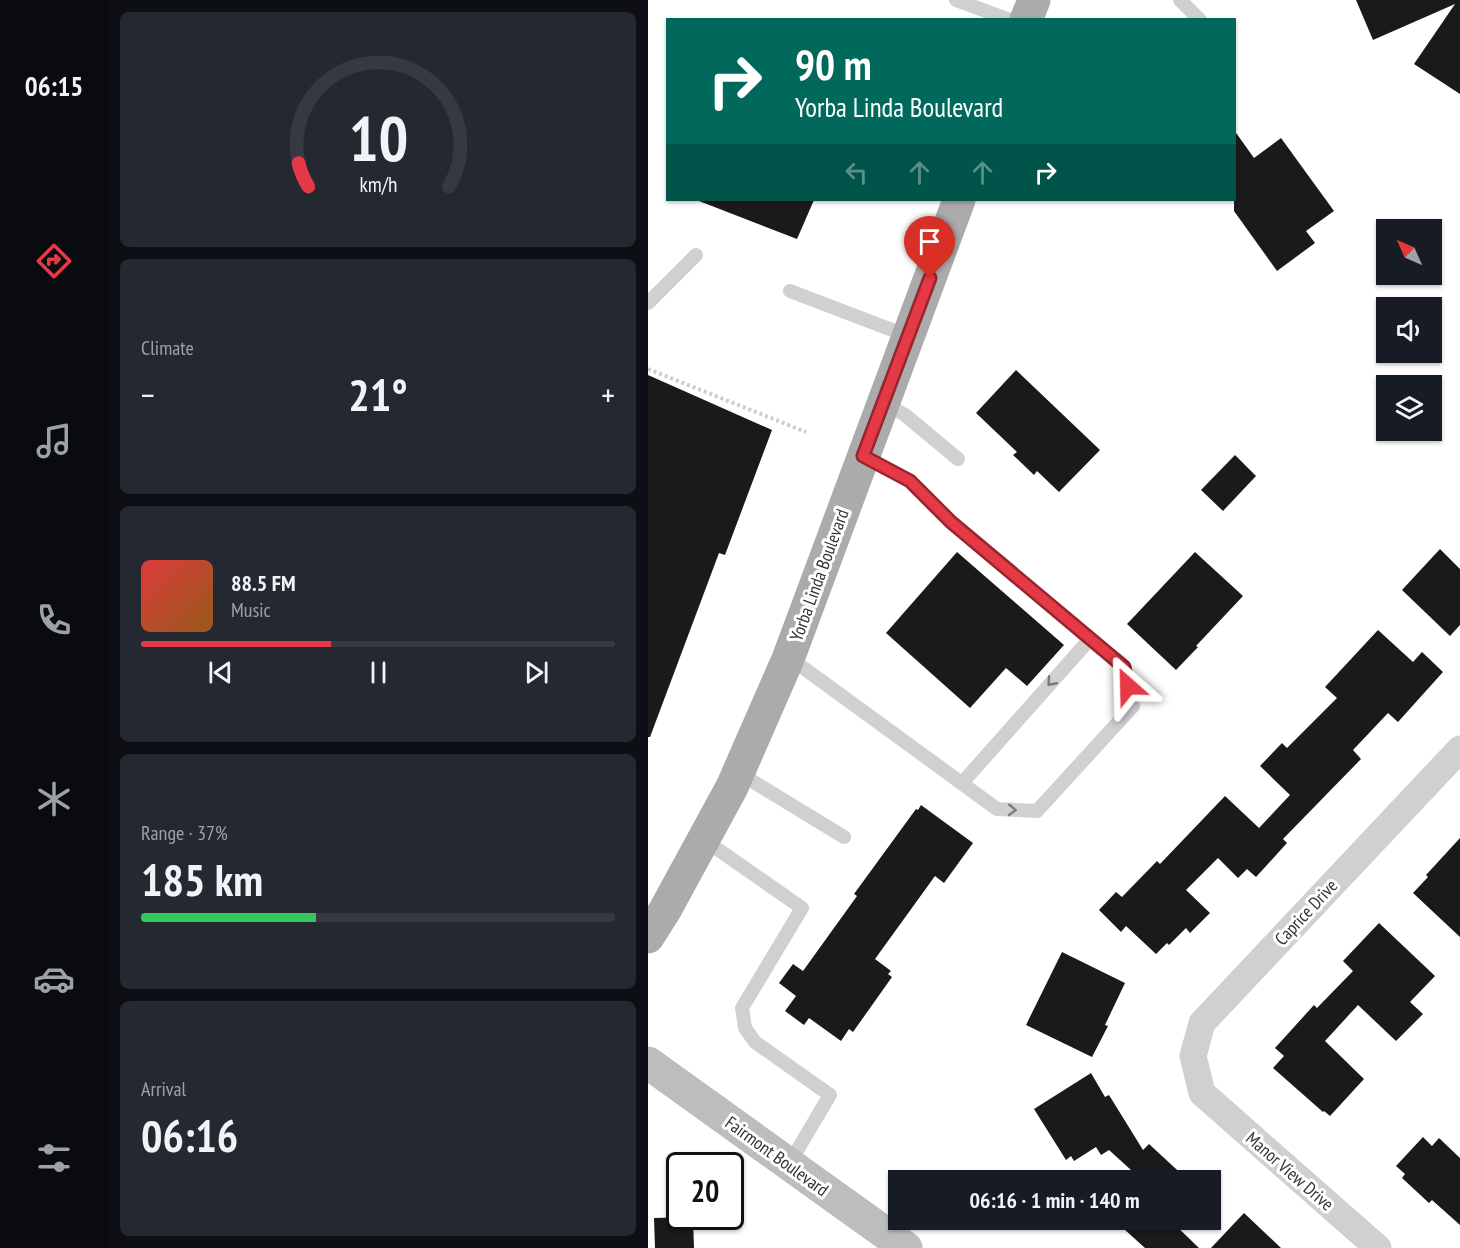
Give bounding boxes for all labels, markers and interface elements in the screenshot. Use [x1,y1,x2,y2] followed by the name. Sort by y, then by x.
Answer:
[795,37,872,92] text: 90 m
[696,42,774,120] icon: right
[25,69,83,103] text: 06:15
[795,90,1003,124] text: Yorba Linda Boulevard
[348,97,408,178] text: 10
[840,156,873,189] icon: left
[903,156,936,189] icon: ahead
[966,156,999,189] icon: ahead
[1029,156,1062,189] icon: right
[359,170,397,198] text: km/h
[904,216,955,278] pin
[1376,219,1442,285] north arrow
[1376,219,1442,441] map controls
[913,225,946,258] icon: arrive
[33,240,75,282] icon: directions
[1376,297,1442,363] button: sound
[141,335,194,361] text: Climate
[348,365,408,423] text: 21°
[141,373,155,416] text: −
[601,373,615,416] text: +
[1376,375,1442,441] button: layers
[33,420,75,462] icon: music
[784,506,854,644] street label: Yorba Linda Boulevard
[231,569,296,597] text: 88.5 FM
[231,597,271,623] text: Music
[33,599,75,641] icon: phone
[1096,654,1160,718] position arrow
[204,656,237,689] icon: previous
[362,656,395,689] icon: pause
[520,656,553,689] icon: next
[1047,676,1058,686] one-way arrow
[33,778,75,820] icon: climate
[1007,803,1016,816] one-way arrow
[141,820,228,846] text: Range · 37%
[141,850,263,908] text: 185 km
[1270,874,1342,950] street label: Caprice Drive
[33,958,75,1000] icon: car
[141,1076,186,1102] text: Arrival
[141,1106,238,1164] text: 06:16
[721,1111,833,1201] street label: Fairmont Boulevard
[1241,1127,1339,1215] street label: Manor View Drive
[33,1137,75,1179] icon: filters
[666,1152,744,1230] speed limit sign: 20
[969,1186,1140,1214] text: 06:16 · 1 min · 140 m

